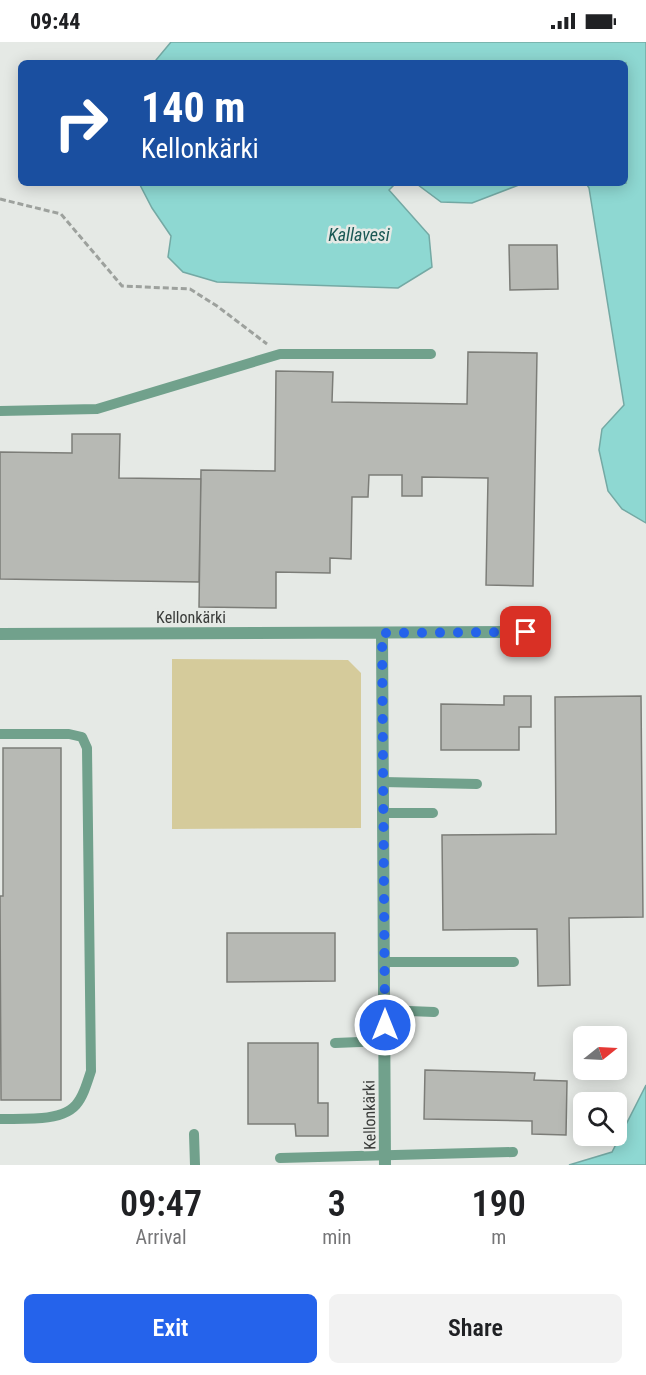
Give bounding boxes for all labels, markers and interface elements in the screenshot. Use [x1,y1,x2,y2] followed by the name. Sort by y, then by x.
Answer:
[30,9,81,34] text: 09:44
[141,83,246,132] text: 140 m
[42,84,120,162] icon: right
[141,133,259,165] text: Kellonkärki
[328,224,391,245] water label: Kallavesi
[500,606,551,657] pin
[156,608,226,627] street label: Kellonkärki
[509,615,542,648] icon: arrive
[353,993,417,1057] position arrow
[573,1026,627,1080] north arrow
[573,1026,627,1146] map controls
[359,1080,380,1150] street label: Kellonkärki
[573,1092,627,1146] button: search
[120,1183,202,1225] text: 09:47
[328,1183,346,1225] text: 3
[472,1183,526,1225] text: 190
[136,1225,187,1249] text: Arrival
[322,1225,351,1249] text: min
[491,1225,506,1249] text: m
[24,1294,317,1363] button: Exit
[329,1294,622,1363] button: Share

